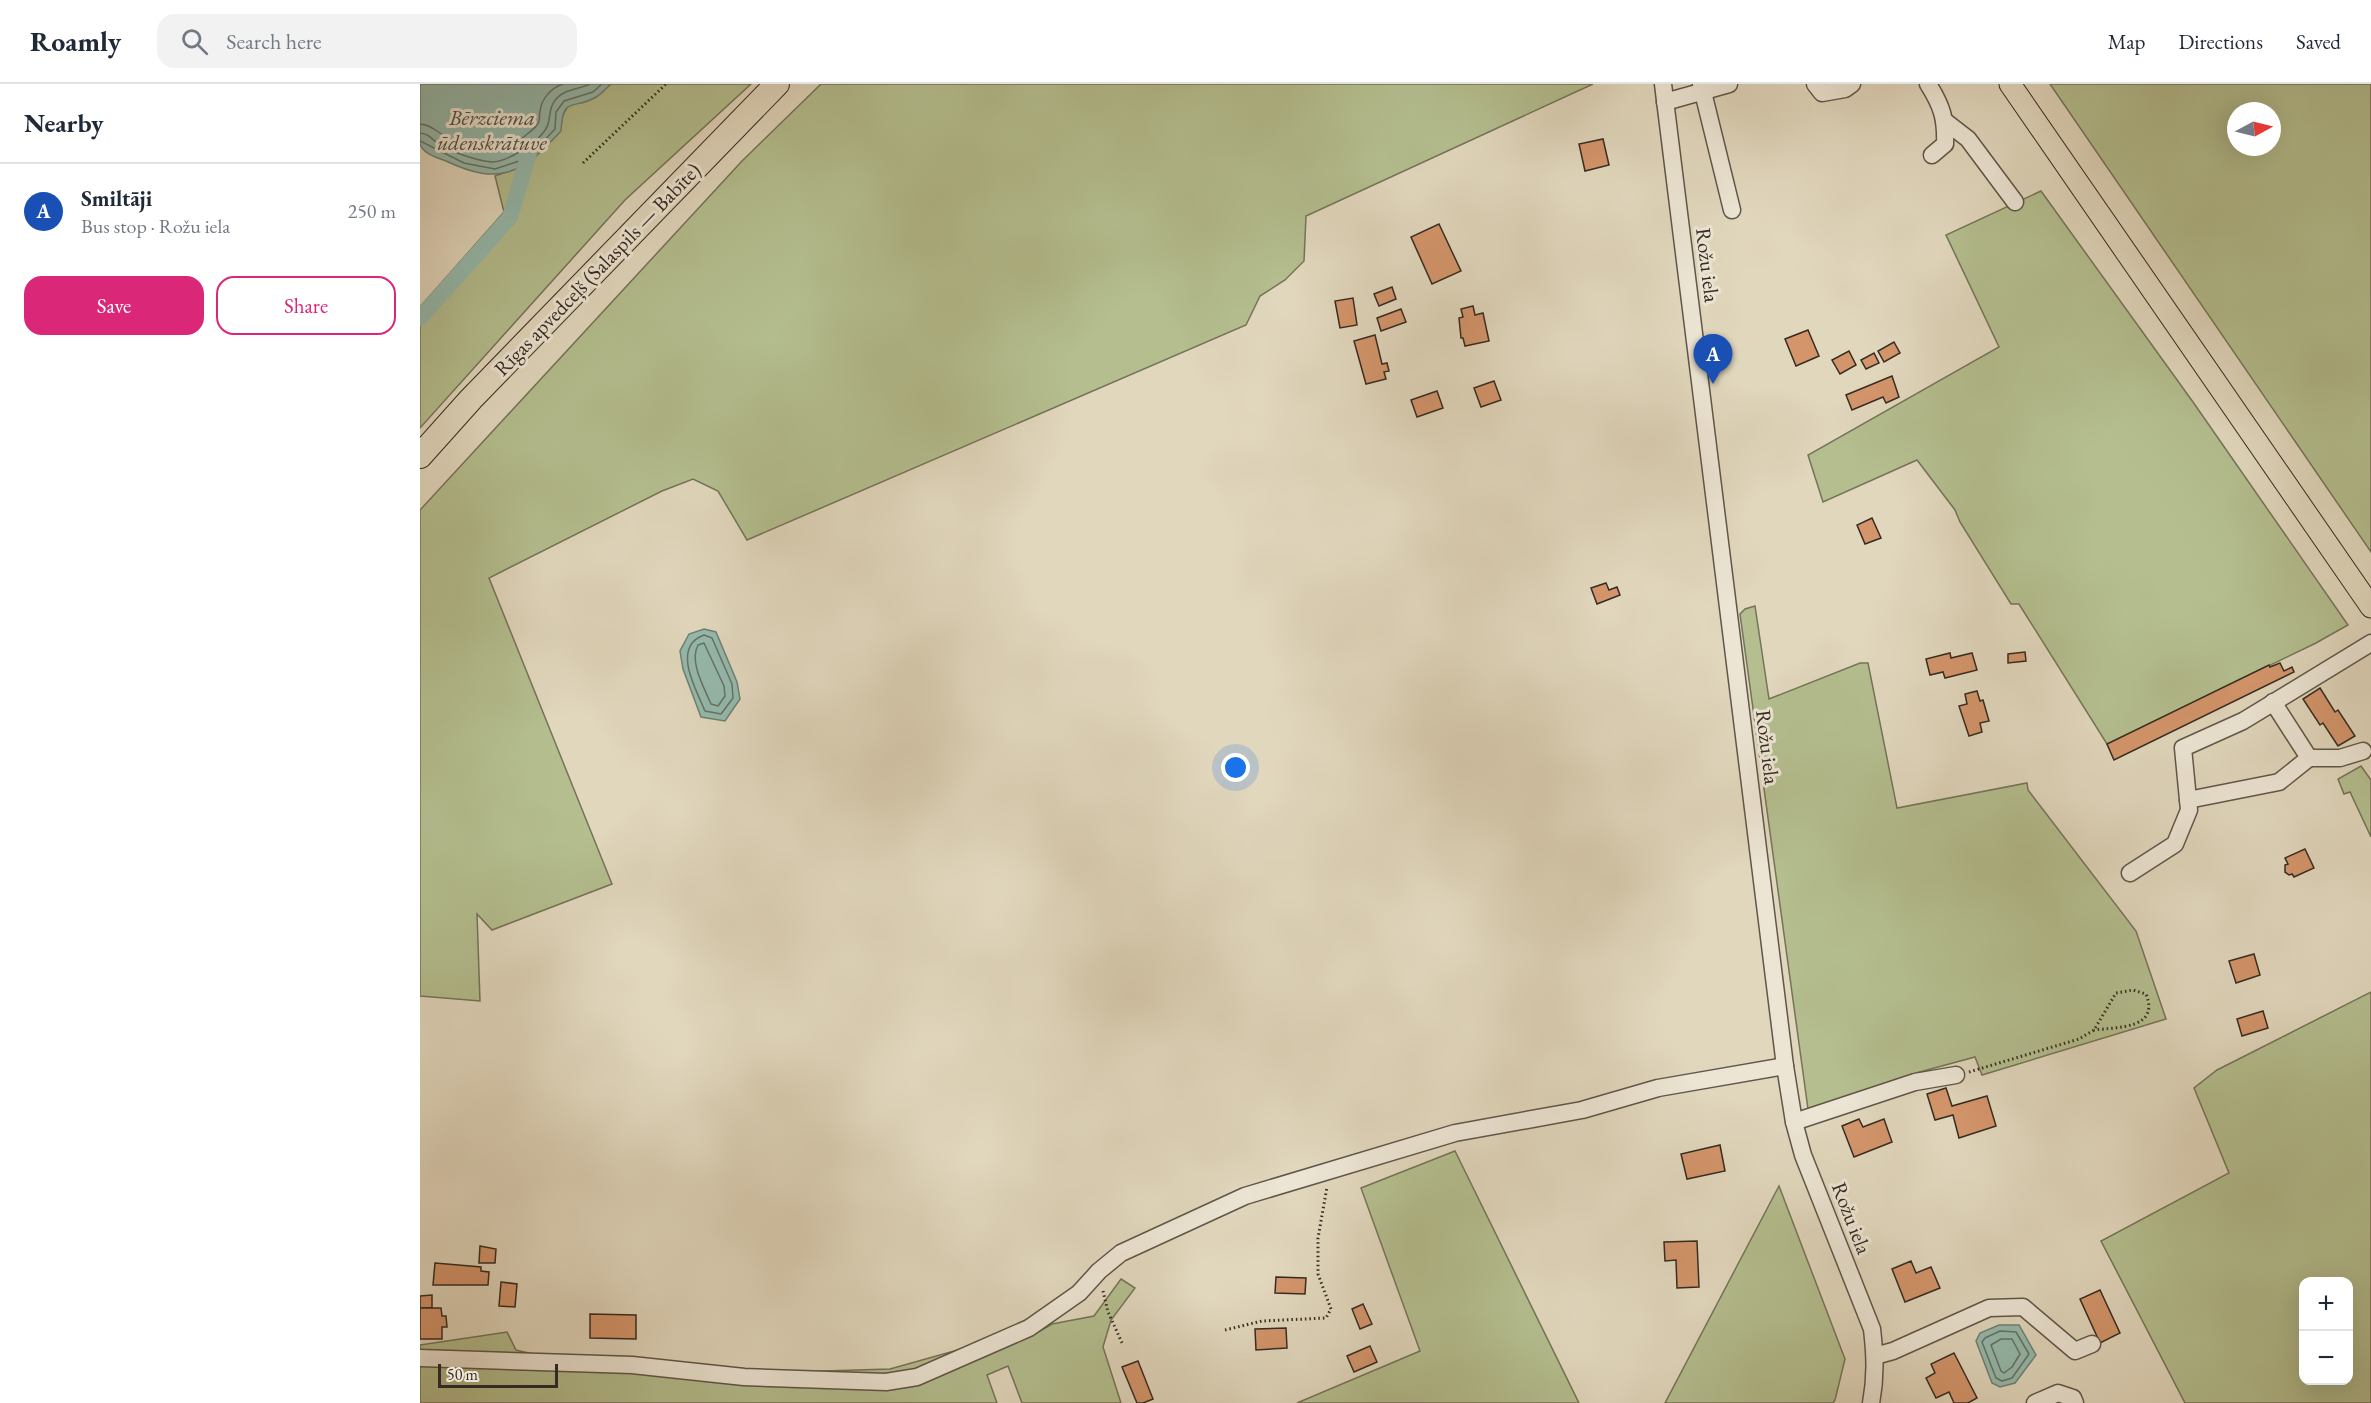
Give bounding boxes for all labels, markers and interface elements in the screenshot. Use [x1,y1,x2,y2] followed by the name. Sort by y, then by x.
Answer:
[157,14,577,68] search box
[30,23,121,59] text: Roamly
[178,25,211,58] icon: search
[226,27,322,56] text: Search here
[2108,28,2145,55] text: Map
[2178,28,2263,55] text: Directions
[2296,28,2341,55] text: Saved
[2227,102,2281,156] north arrow
[437,103,547,157] water label: Bērzciema ūdenskrātuve
[24,106,104,140] text: Nearby
[488,157,706,381] street label: Rīgas apvedceļš (Salaspils — Babīte)
[81,184,152,213] text: Smiltāji
[36,198,51,224] text: A
[348,198,396,224] text: 250 m
[81,213,230,239] text: Bus stop · Rožu iela
[1690,226,1726,304] street label: Rožu iela
[24,276,204,335] button: Save
[216,276,396,335] button: Share
[1694,334,1732,384] pin: A
[1750,708,1786,786] street label: Rožu iela
[1221,753,1250,782] your location
[1826,1178,1878,1258] street label: Rožu iela
[2299,1277,2353,1385] map controls
[2299,1277,2353,1331] button: +
[2299,1331,2353,1385] button: −
[438,1361,558,1388] scale bar
[447,1364,478,1385] text: 50 m

